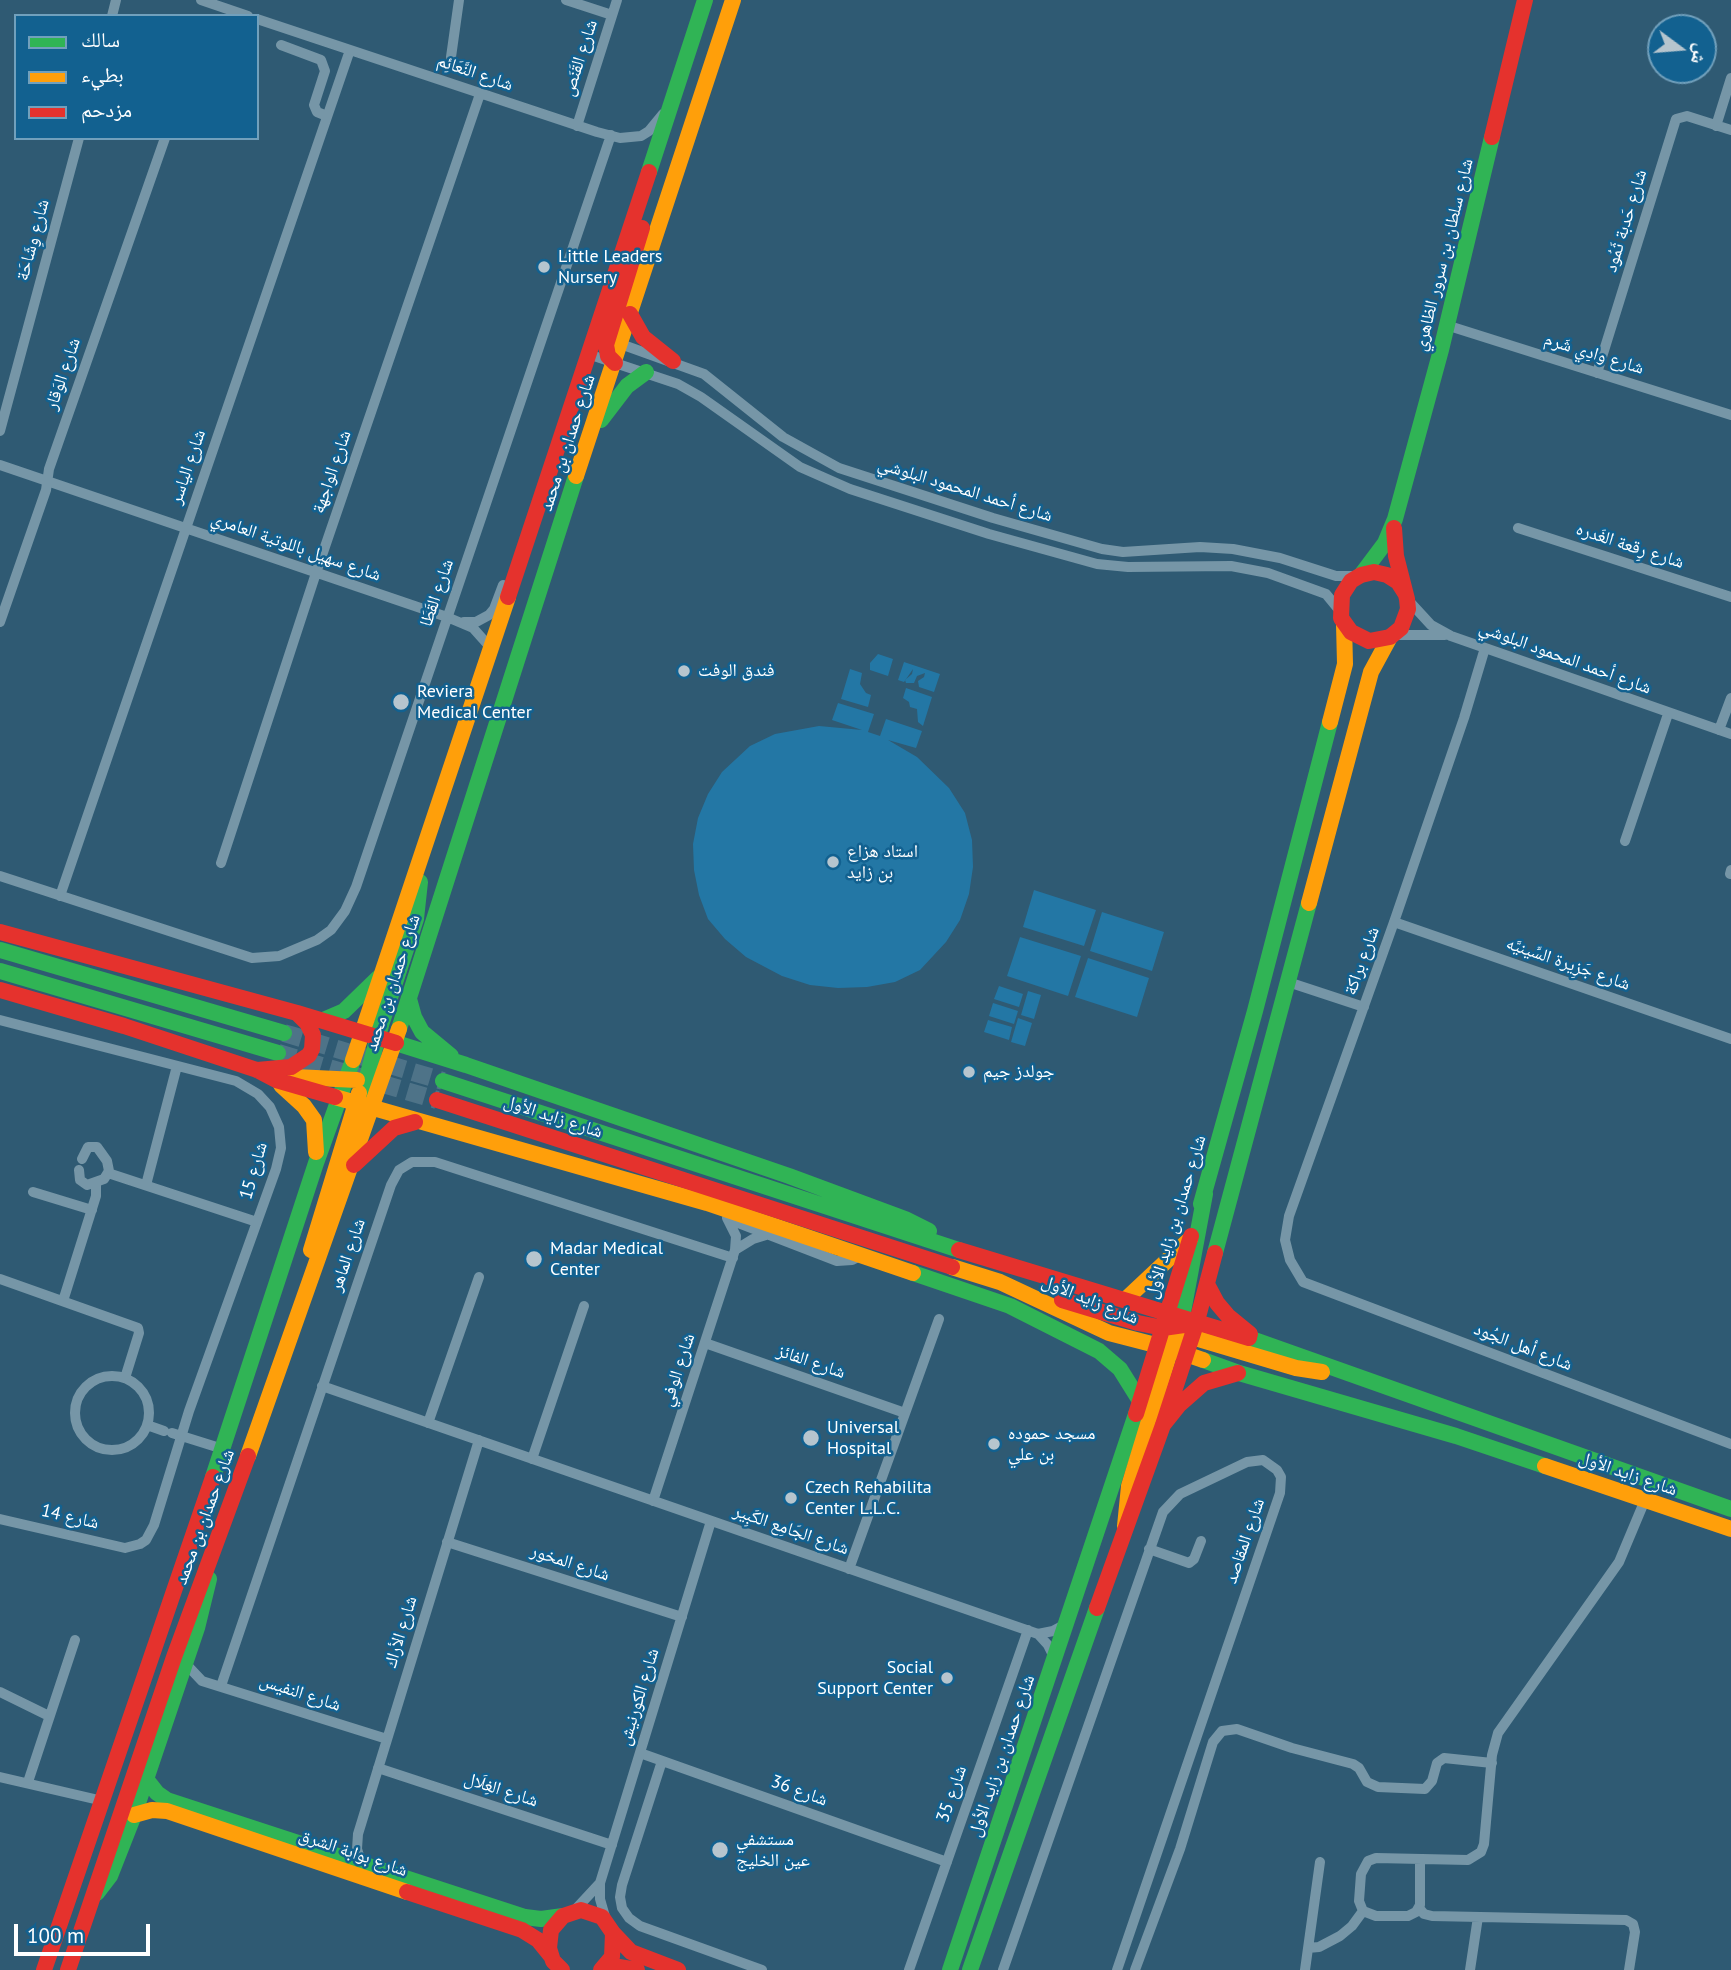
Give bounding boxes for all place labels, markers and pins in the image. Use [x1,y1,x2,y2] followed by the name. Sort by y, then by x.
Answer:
[558,246,662,288] place label: Little Leaders Nursery
[536,259,552,275] marker: Little Leaders Nursery
[698,660,775,682] place label: فندق الوفت
[676,663,692,679] marker: فندق الوفت
[417,681,532,724] place label: Reviera Medical Center
[391,692,411,712] marker: Reviera Medical Center
[847,841,918,884] place label: استاد هزاع بن زايد
[825,854,841,870] marker: استاد هزاع بن زايد
[983,1061,1054,1083] place label: جولدز جيم
[961,1064,977,1080] marker: جولدز جيم
[550,1238,663,1280] place label: Madar Medical Center
[524,1249,544,1269] marker: Madar Medical Center
[827,1417,899,1460] place label: Universal Hospital
[1008,1423,1096,1466] place label: مسجد حموده بن علي
[801,1428,821,1448] marker: Universal Hospital
[986,1436,1002,1452] marker: مسجد حموده بن علي
[805,1477,932,1520] place label: Czech Rehabilita Center L.L.C.
[783,1490,799,1506] marker: Czech Rehabilita Center L.L.C.
[817,1657,933,1700] place label: Social Support Center
[939,1670,955,1686] marker: Social Support Center
[736,1829,810,1871] place label: مستشفي عين الخليج
[710,1840,730,1860] marker: مستشفي عين الخليج

